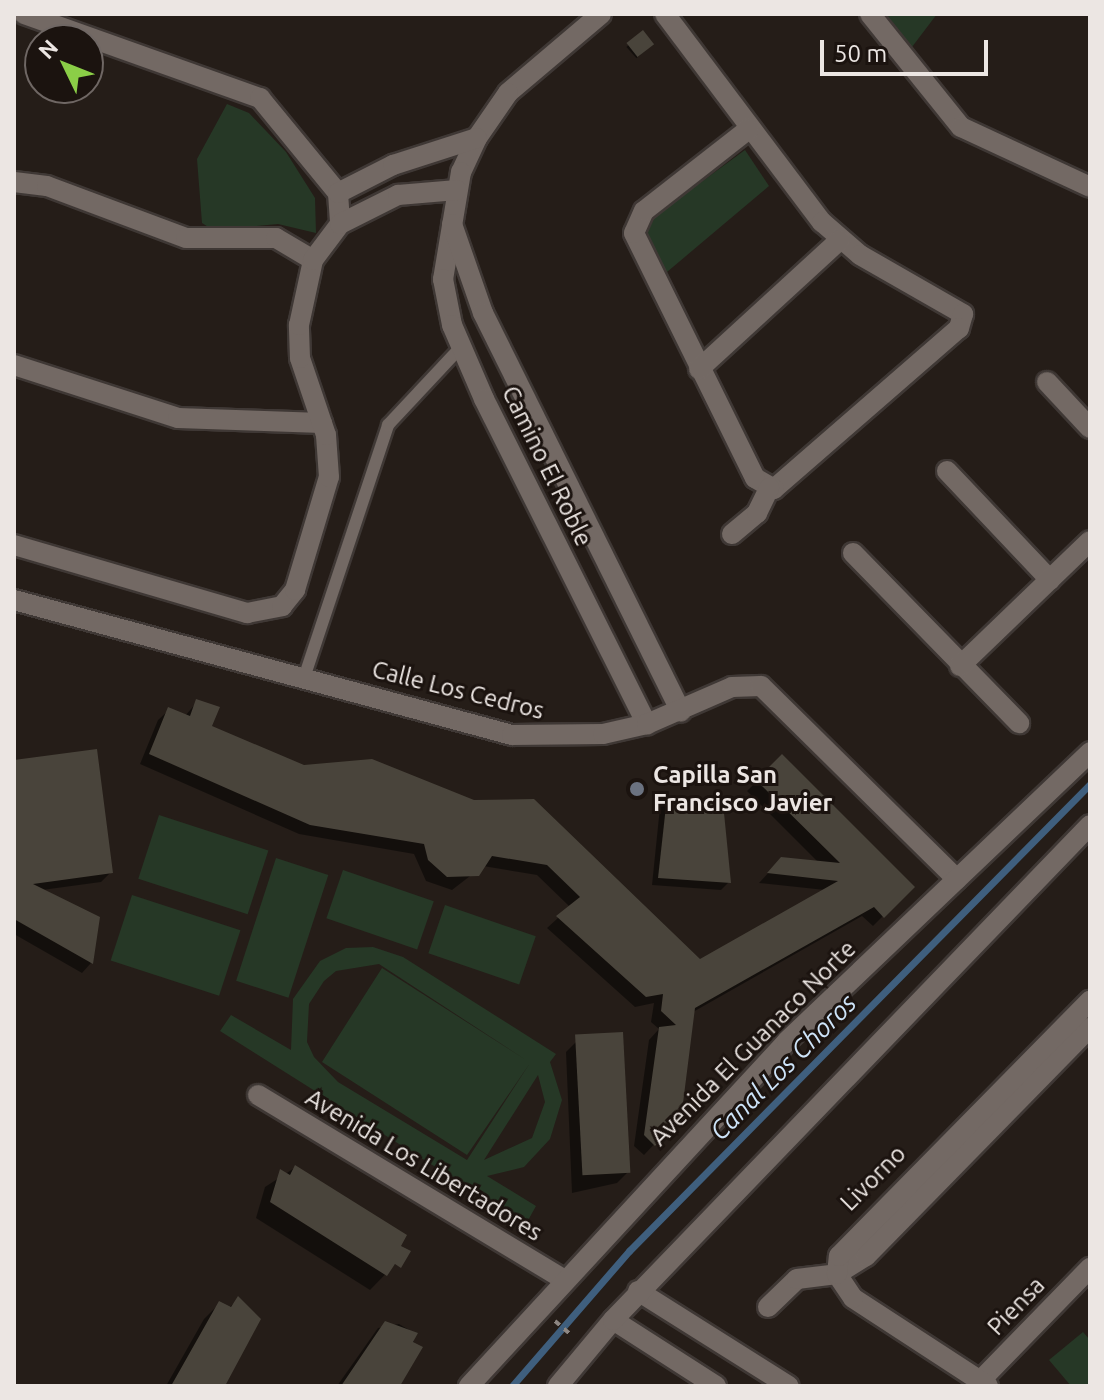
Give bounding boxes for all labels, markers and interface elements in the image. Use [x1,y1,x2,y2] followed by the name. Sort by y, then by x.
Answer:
[24,24,104,104] north arrow
[824,24,992,74] scale bar
[33,34,62,63] text: N
[834,40,887,67] text: 50 m
[496,381,598,551] street label: Camino El Roble
[369,655,547,725] street label: Calle Los Cedros
[653,761,832,817] place label: Capilla San Francisco Javier
[628,780,646,798] marker: Capilla San Francisco Javier
[644,934,862,1152] street label: Avenida El Guanaco Norte
[703,987,863,1147] water label: Canal Los Choros
[301,1083,547,1247] street label: Avenida Los Libertadores
[834,1139,912,1217] street label: Livorno
[981,1271,1051,1341] street label: Piensa

